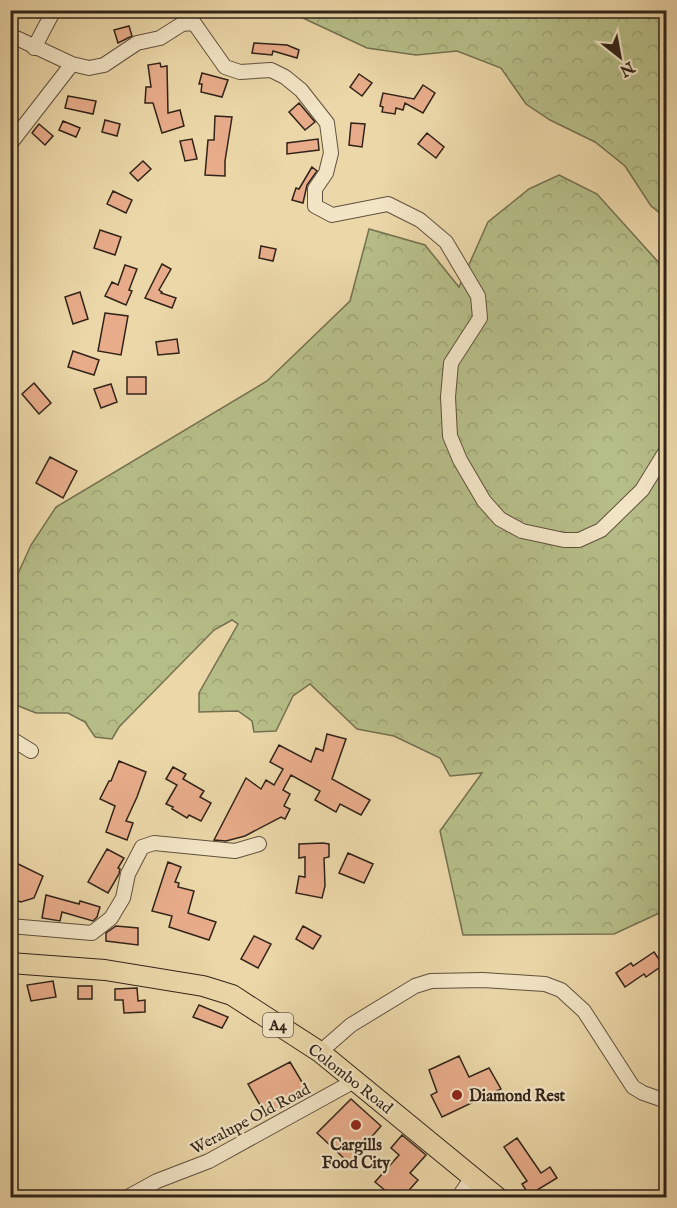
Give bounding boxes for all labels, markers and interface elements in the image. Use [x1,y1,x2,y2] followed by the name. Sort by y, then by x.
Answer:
[590,27,650,87] north arrow
[615,55,639,80] text: N
[263,1013,293,1037] road number: A4
[303,1040,397,1119] street label: Colombo Road
[188,1080,315,1160] street label: Weralupe Old Road
[469,1087,566,1107] place label: Diamond Rest
[450,1088,464,1102] marker: Diamond Rest
[349,1118,363,1132] marker: Cargills Food City
[322,1136,391,1174] place label: Cargills Food City

